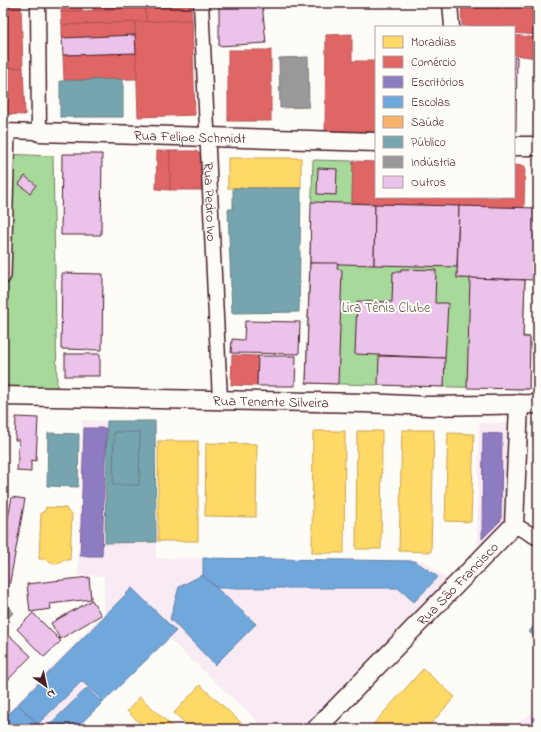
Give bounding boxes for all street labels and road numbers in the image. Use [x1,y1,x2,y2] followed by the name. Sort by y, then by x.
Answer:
[133,126,247,150] street label: Rua Felipe Schmidt
[197,162,221,242] street label: Rua Pedro Ivo
[213,391,329,414] street label: Rua Tenente Silveira
[413,538,504,631] street label: Rua São Francisco

